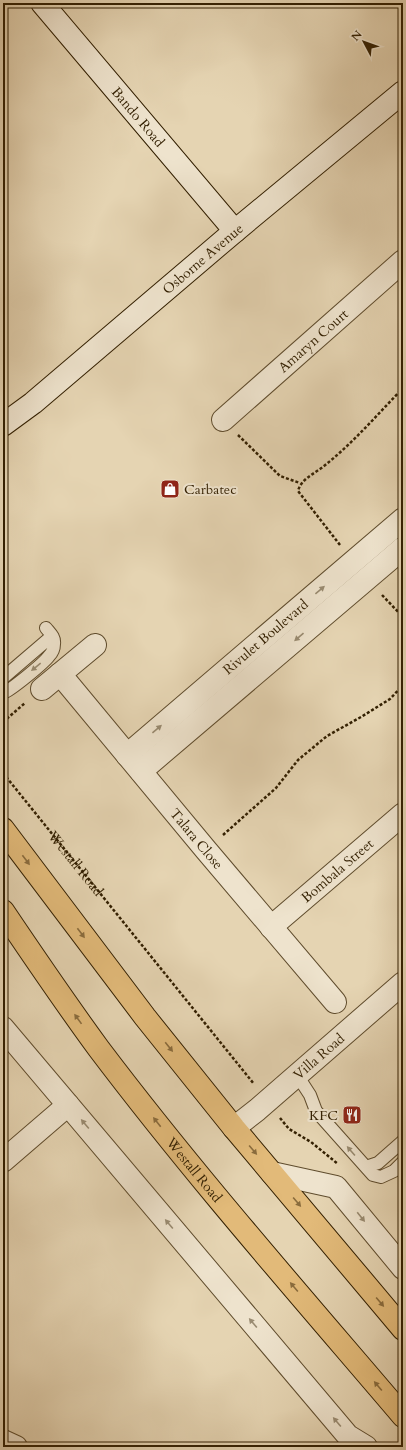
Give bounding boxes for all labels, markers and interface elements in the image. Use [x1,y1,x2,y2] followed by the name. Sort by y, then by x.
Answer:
[344,22,384,62] north arrow
[348,27,366,44] text: N
[107,83,169,152] street label: Bando Road
[159,219,247,299] street label: Osborne Avenue
[274,304,353,377] street label: Amaryn Court
[159,478,181,500] shop icon: Carbatec
[184,480,237,499] place label: Carbatec
[314,586,325,595] one-way arrow
[219,595,313,679] street label: Rivulet Boulevard
[293,632,304,641] one-way arrow
[31,663,42,672] one-way arrow
[151,725,162,734] one-way arrow
[165,805,227,873] street label: Talara Close
[43,826,108,901] street label: Westall Road
[297,834,378,907] street label: Bombala Street
[22,855,30,866] one-way arrow
[77,927,85,938] one-way arrow
[74,1014,82,1024] one-way arrow
[289,1029,349,1084] street label: Villa Road
[165,1042,174,1053] one-way arrow
[341,1104,363,1126] restaurant icon: KFC
[309,1106,338,1125] place label: KFC
[153,1116,162,1127] one-way arrow
[80,1119,89,1130] one-way arrow
[161,1133,227,1207] street label: Westall Road
[248,1145,257,1156] one-way arrow
[347,1146,356,1156] one-way arrow
[292,1197,301,1208] one-way arrow
[356,1212,365,1223] one-way arrow
[164,1218,173,1229] one-way arrow
[289,1282,298,1292] one-way arrow
[376,1296,385,1307] one-way arrow
[248,1318,257,1328] one-way arrow
[373,1381,382,1391] one-way arrow
[332,1417,341,1427] one-way arrow

